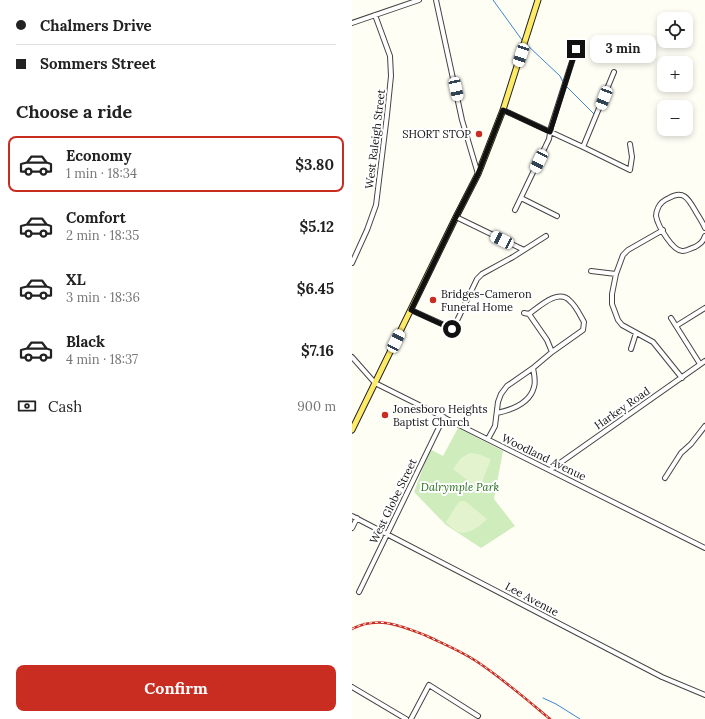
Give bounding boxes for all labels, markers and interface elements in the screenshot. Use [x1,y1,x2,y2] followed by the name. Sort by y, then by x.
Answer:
[657,12,693,136] map controls
[657,12,693,48] button: locate
[40,16,152,35] text: Chalmers Drive
[590,35,656,63] callout: 3 min
[567,40,585,58] route end
[605,40,641,57] text: 3 min
[512,42,530,68] car
[40,54,156,73] text: Sommers Street
[657,56,693,92] button: +
[448,76,464,102] car
[594,85,614,111] car
[362,88,388,190] street label: West Raleigh Street
[16,100,132,123] text: Choose a ride
[657,100,693,136] button: −
[402,127,471,141] place label: SHORT STOP
[474,129,484,139] marker: SHORT STOP
[18,146,54,182] icon: car
[66,146,131,165] text: Economy
[528,148,550,174] car
[295,155,334,174] text: $3.80
[66,165,137,182] text: 1 min · 18:34
[18,208,54,244] icon: car
[66,208,126,227] text: Comfort
[299,217,334,236] text: $5.12
[66,227,139,244] text: 2 min · 18:35
[489,229,515,251] car
[18,270,54,306] icon: car
[66,270,86,289] text: XL
[297,279,334,298] text: $6.45
[441,287,532,314] place label: Bridges-Cameron Funeral Home
[66,289,140,306] text: 3 min · 18:36
[428,295,438,305] marker: Bridges-Cameron Funeral Home
[443,320,461,338] route start
[385,328,407,354] car
[18,332,54,368] icon: car
[66,332,105,351] text: Black
[301,341,334,360] text: $7.16
[66,351,138,368] text: 4 min · 18:37
[591,383,653,432] street label: Harkey Road
[16,395,38,417] icon: cash
[48,397,82,416] text: Cash
[297,398,336,415] text: 900 m
[392,402,488,429] place label: Jonesboro Heights Baptist Church
[380,410,390,420] marker: Jonesboro Heights Baptist Church
[500,431,588,483] street label: Woodland Avenue
[366,455,420,546] street label: West Globe Street
[421,480,499,494] park label: Dalrymple Park
[503,579,561,619] street label: Lee Avenue
[16,665,336,711] button: Confirm

